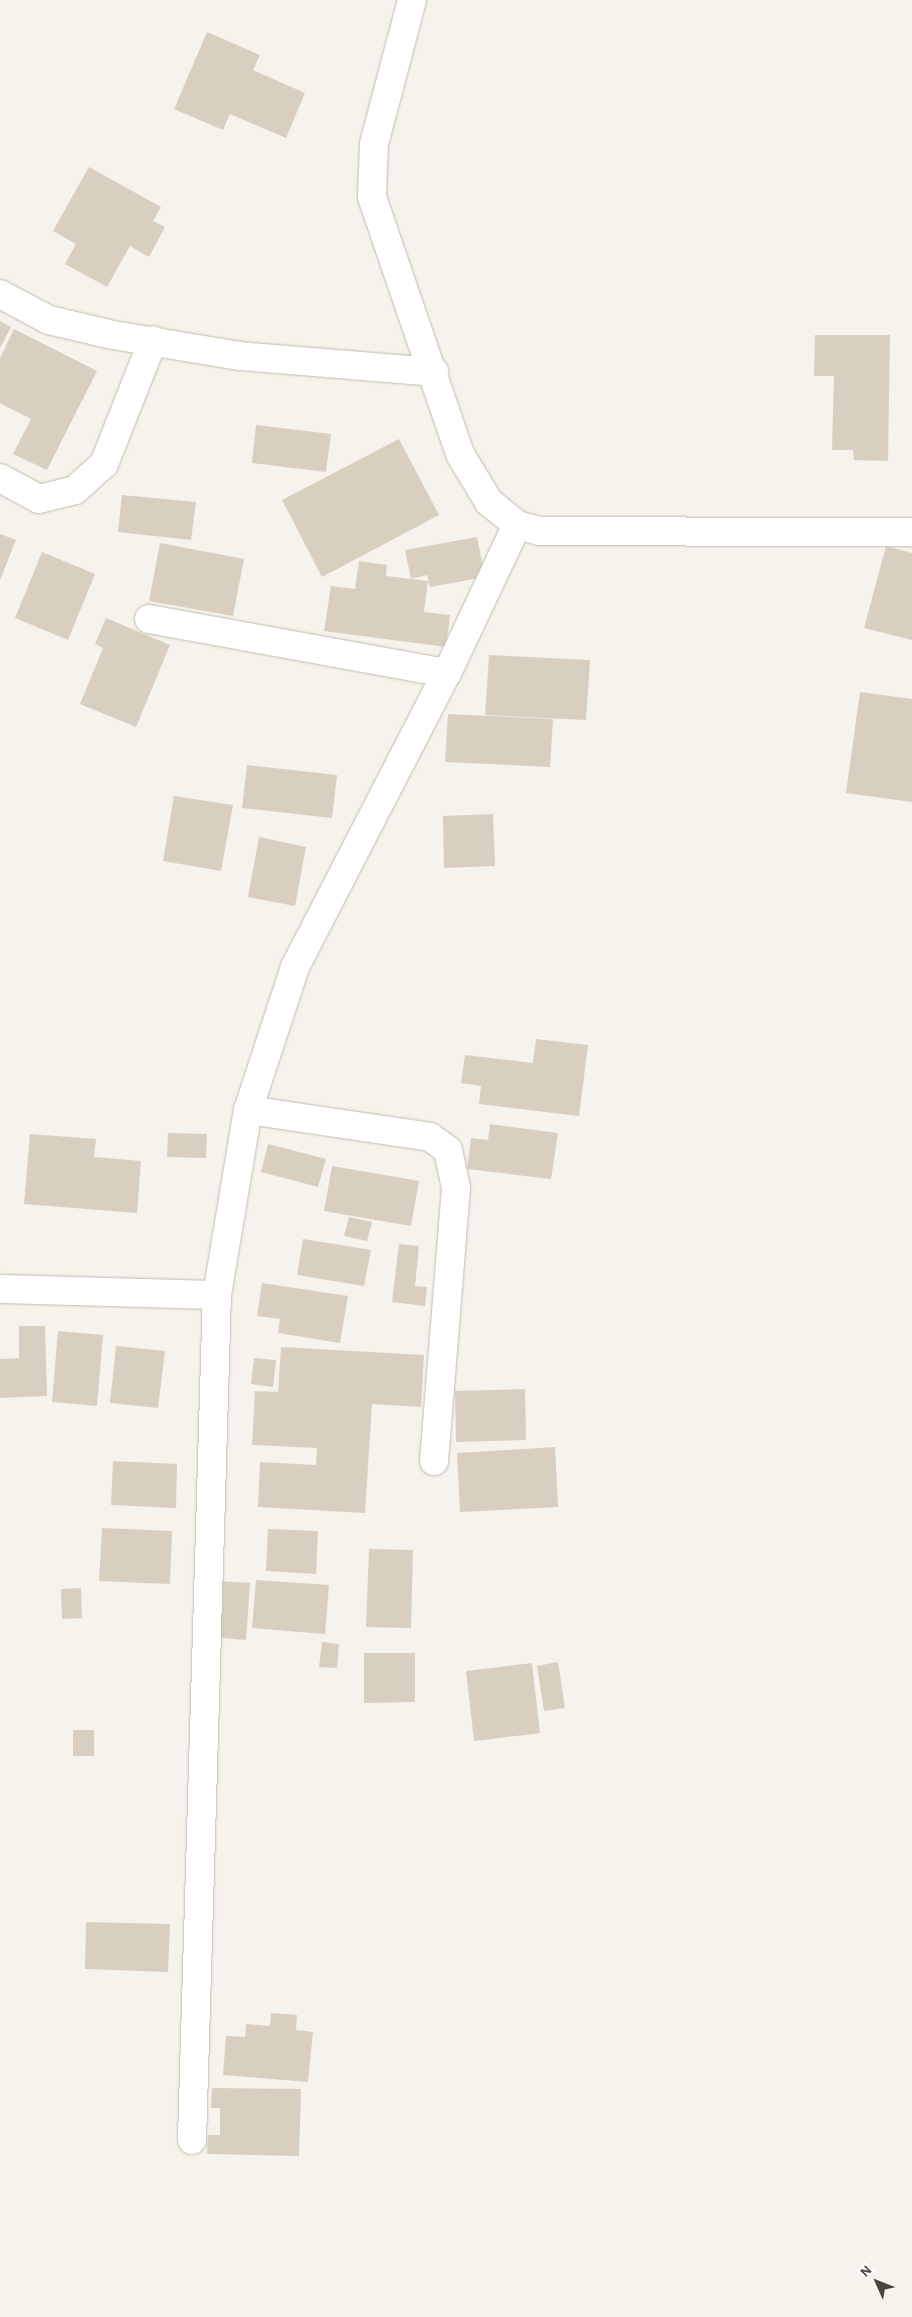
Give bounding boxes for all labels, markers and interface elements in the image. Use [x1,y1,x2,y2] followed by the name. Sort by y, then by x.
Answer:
[852,2257,902,2307] north arrow
[858,2263,875,2280] text: N

